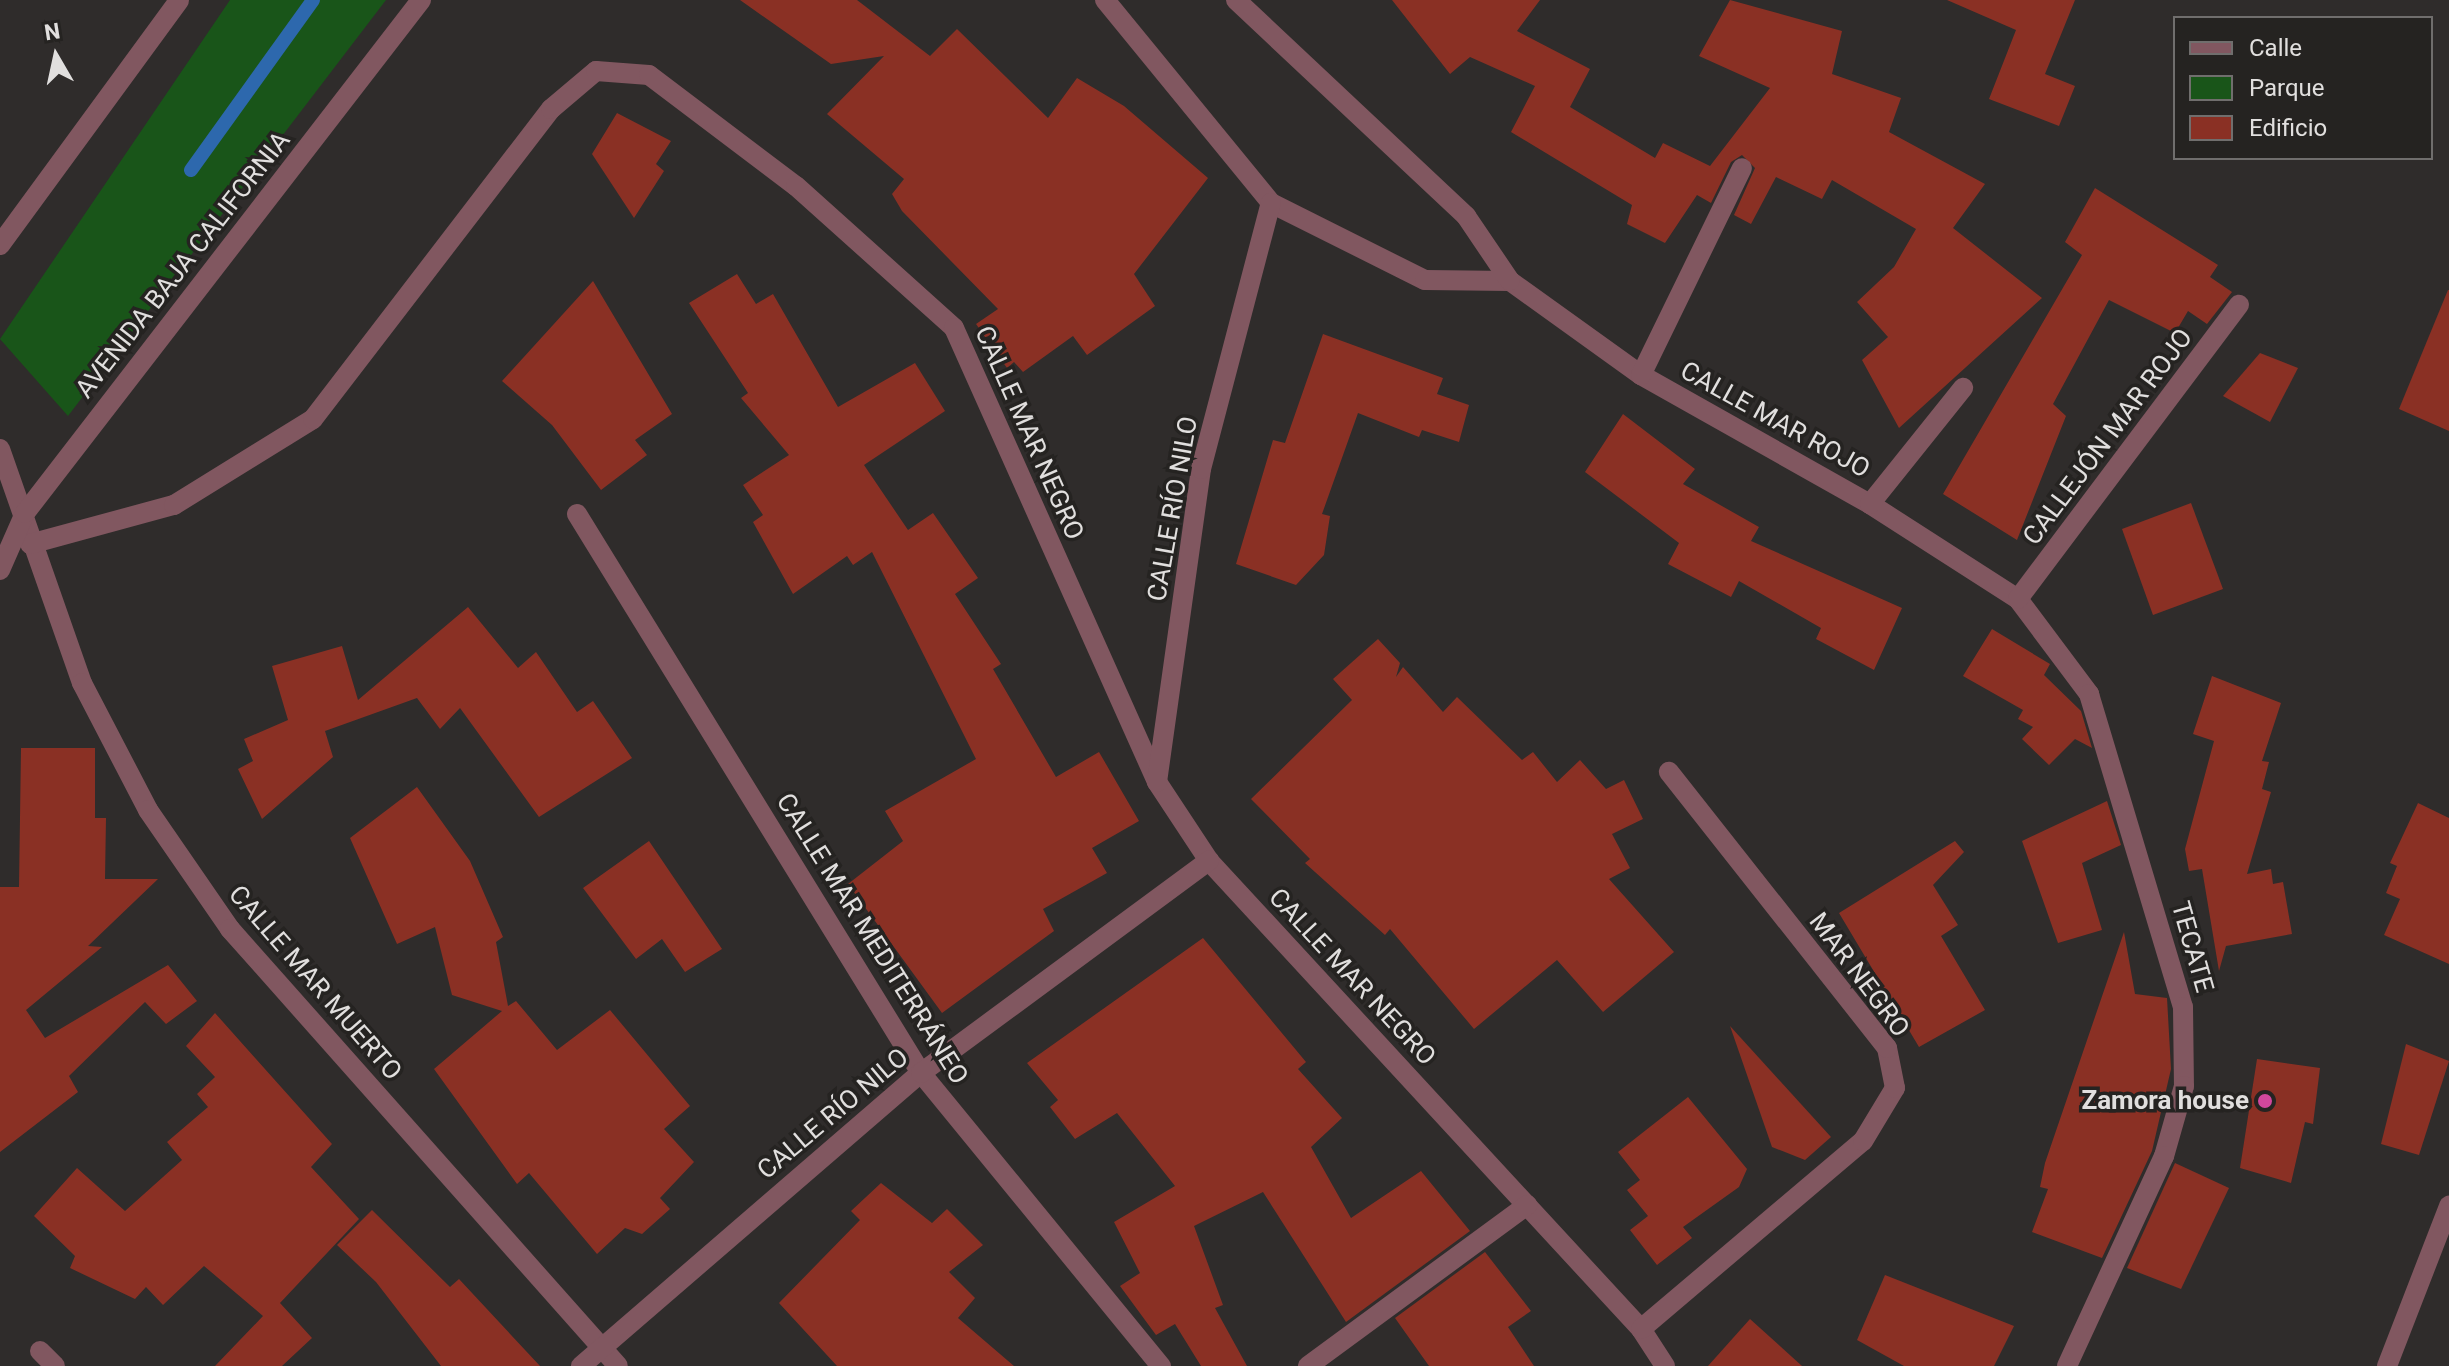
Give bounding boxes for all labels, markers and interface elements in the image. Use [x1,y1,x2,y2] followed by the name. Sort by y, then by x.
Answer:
[16,16,96,96] north arrow
[2173,16,2433,160] legend
[43,18,62,45] text: N
[2249,34,2302,62] text: Calle
[2249,74,2325,102] text: Parque
[2249,114,2327,142] text: Edificio
[69,125,297,405] street label: AVENIDA BAJA CALIFORNIA
[968,321,1090,545] street label: CALLE MAR NEGRO
[2017,323,2199,551] street label: CALLEJÓN MAR ROJO
[1675,355,1875,485] street label: CALLE MAR ROJO
[1141,414,1205,604] street label: CALLE RÍO NILO
[769,788,975,1090] street label: CALLE MAR MEDITERRÁNEO
[222,879,408,1087] street label: CALLE MAR MUERTO
[1262,882,1442,1072] street label: CALLE MAR NEGRO
[2164,898,2220,996] street label: TECATE
[1802,907,1916,1043] street label: MAR NEGRO
[751,1042,915,1186] street label: CALLE RÍO NILO
[2081,1085,2249,1117] place label: Zamora house
[2256,1092,2274,1110] marker: Zamora house

